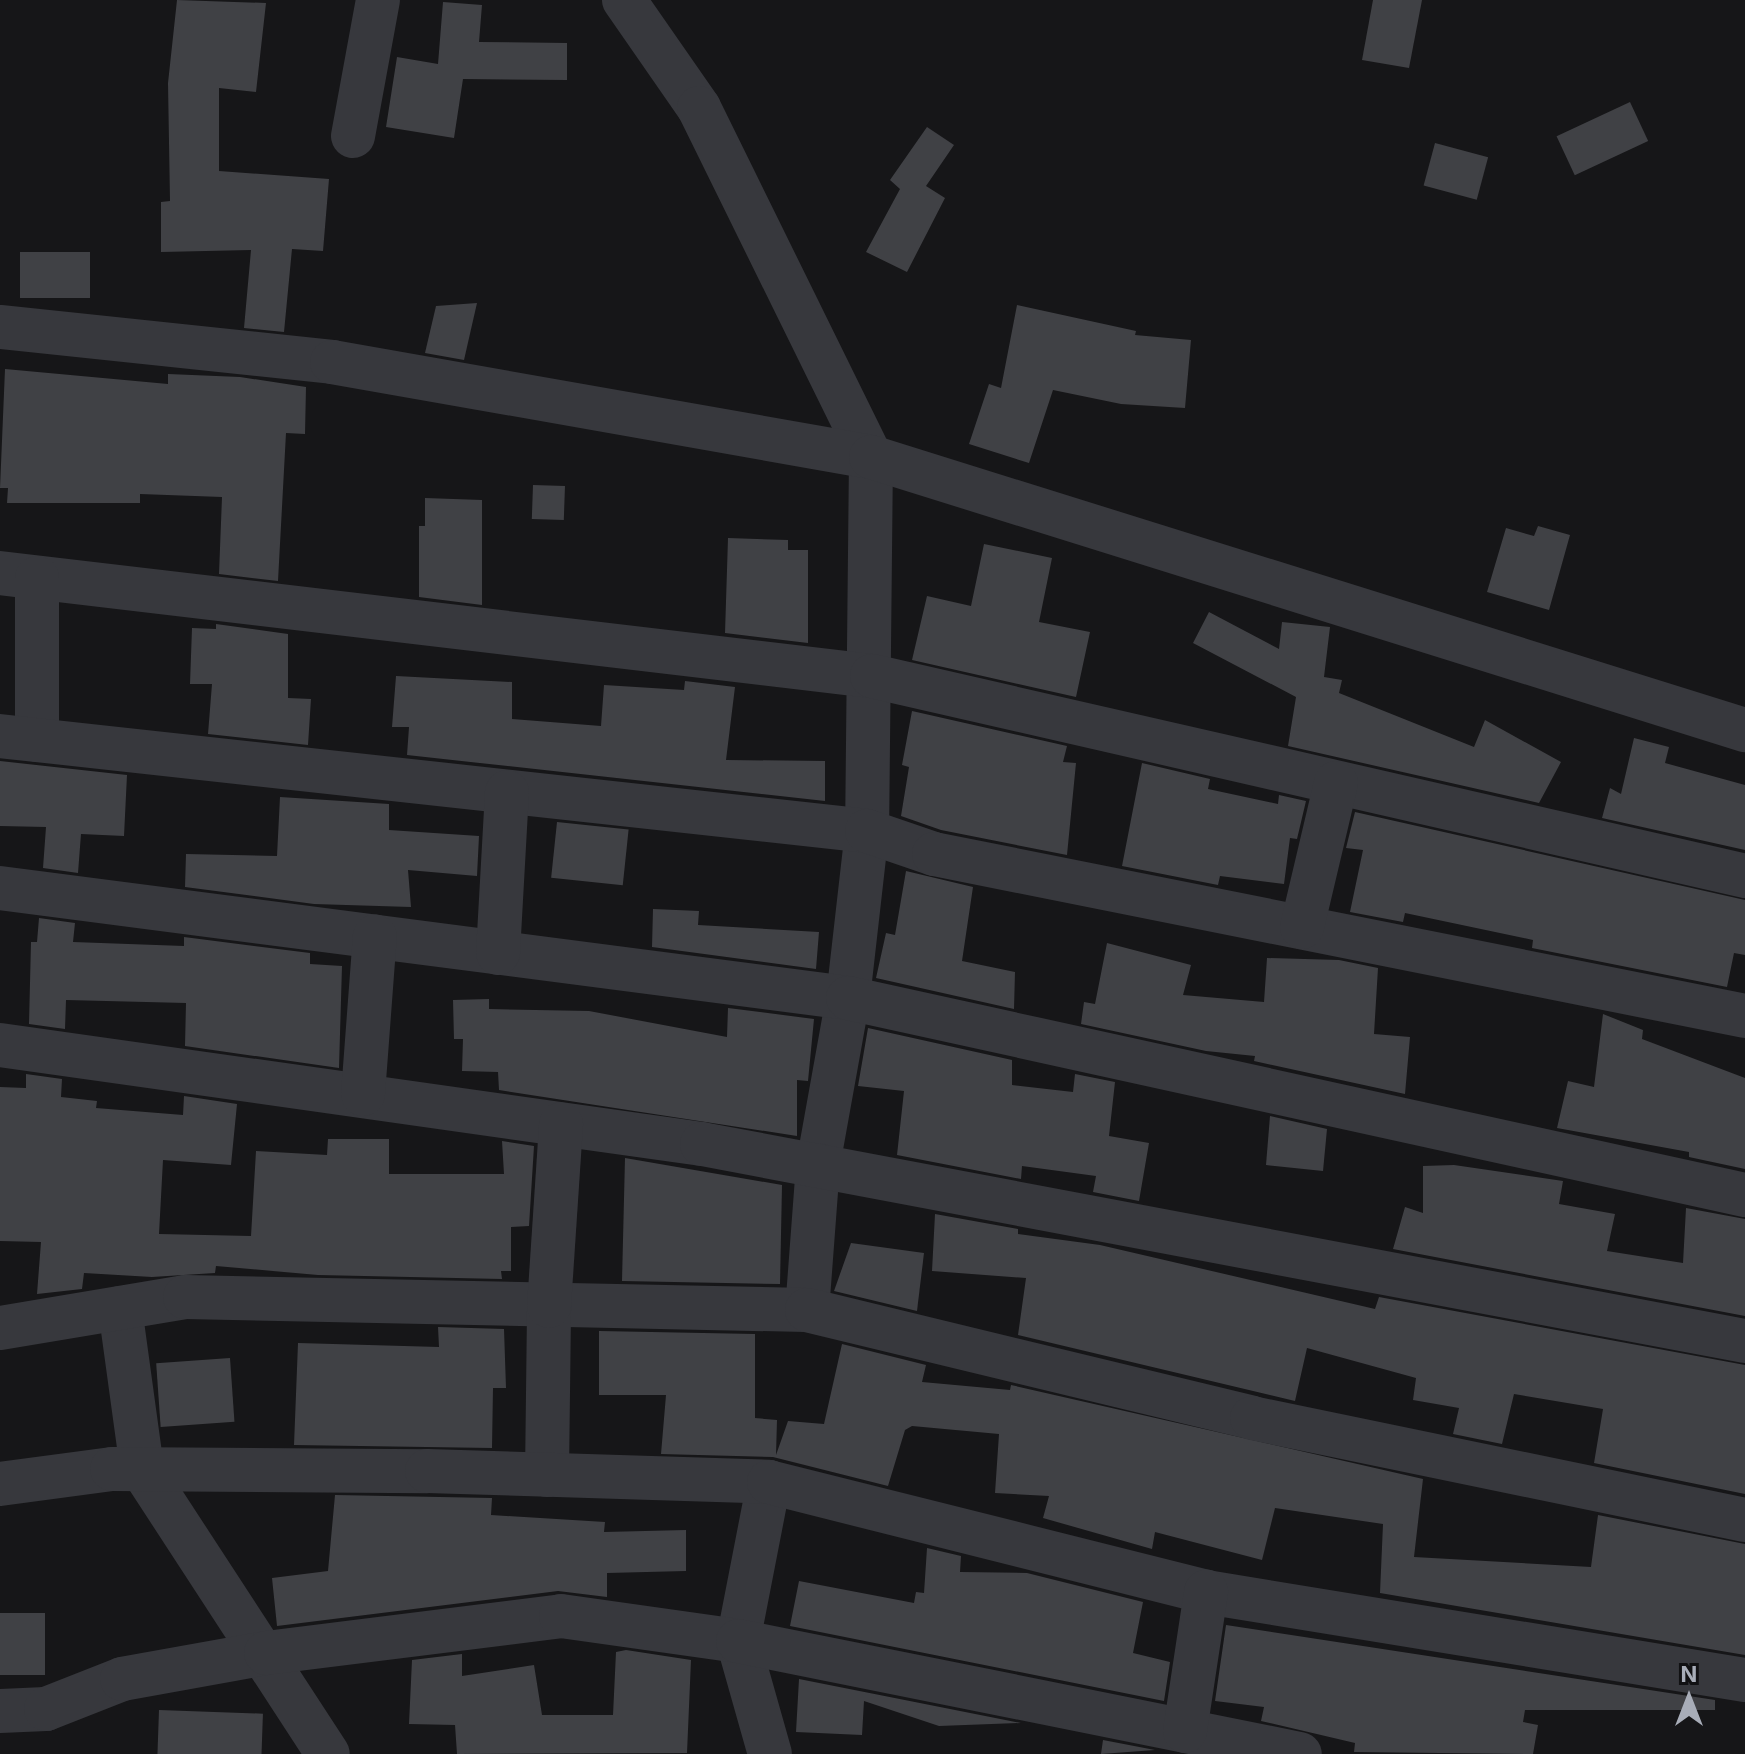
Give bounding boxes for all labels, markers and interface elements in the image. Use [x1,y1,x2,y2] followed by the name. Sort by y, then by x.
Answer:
[1649,1658,1729,1738] north arrow
[1681,1661,1697,1687] text: N

